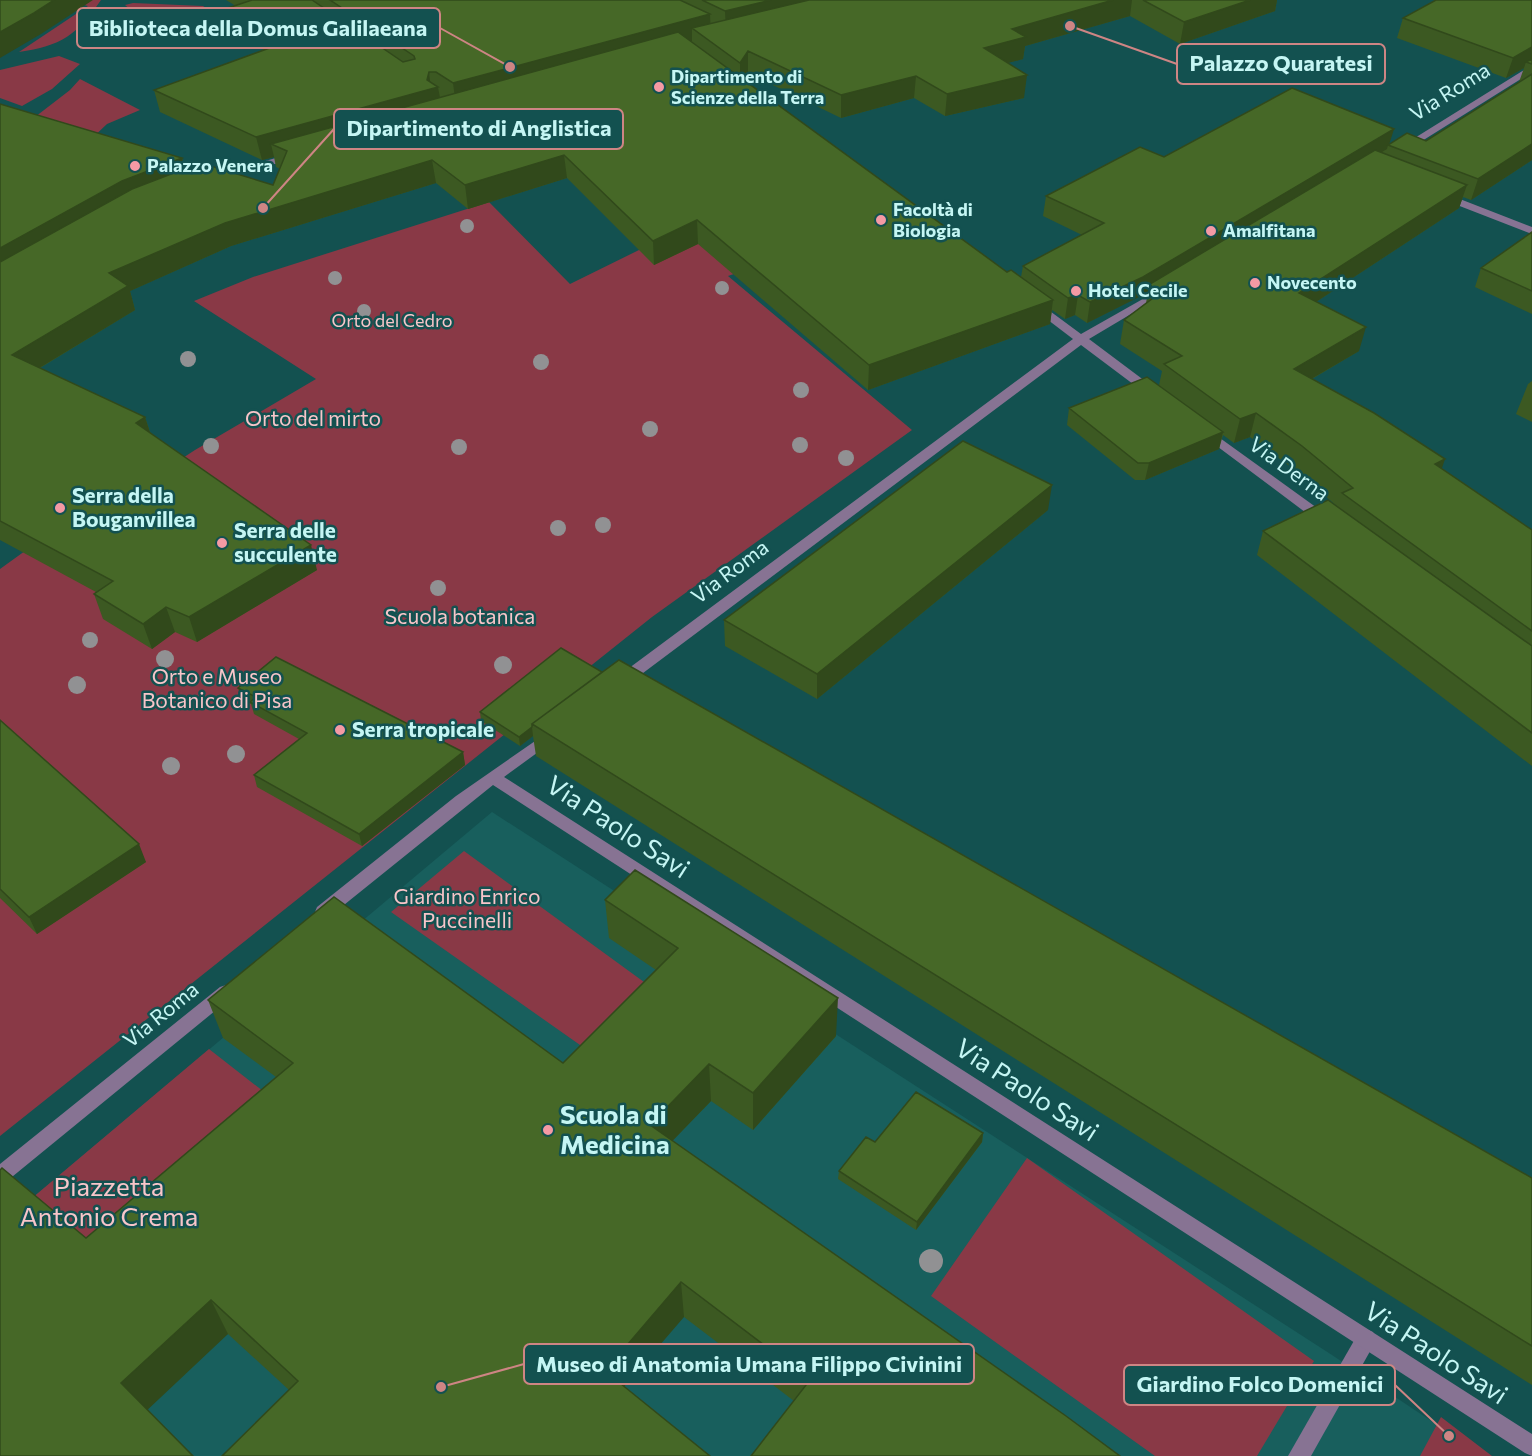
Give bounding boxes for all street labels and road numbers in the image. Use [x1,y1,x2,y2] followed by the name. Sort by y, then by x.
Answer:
[1404,56,1494,125] street label: Via Roma
[1245,430,1335,505] street label: Via Derna
[686,534,773,608] street label: Via Roma
[541,768,696,883] street label: Via Paolo Savi
[117,976,203,1052] street label: Via Roma
[950,1031,1105,1146] street label: Via Paolo Savi
[1359,1294,1514,1409] street label: Via Paolo Savi

